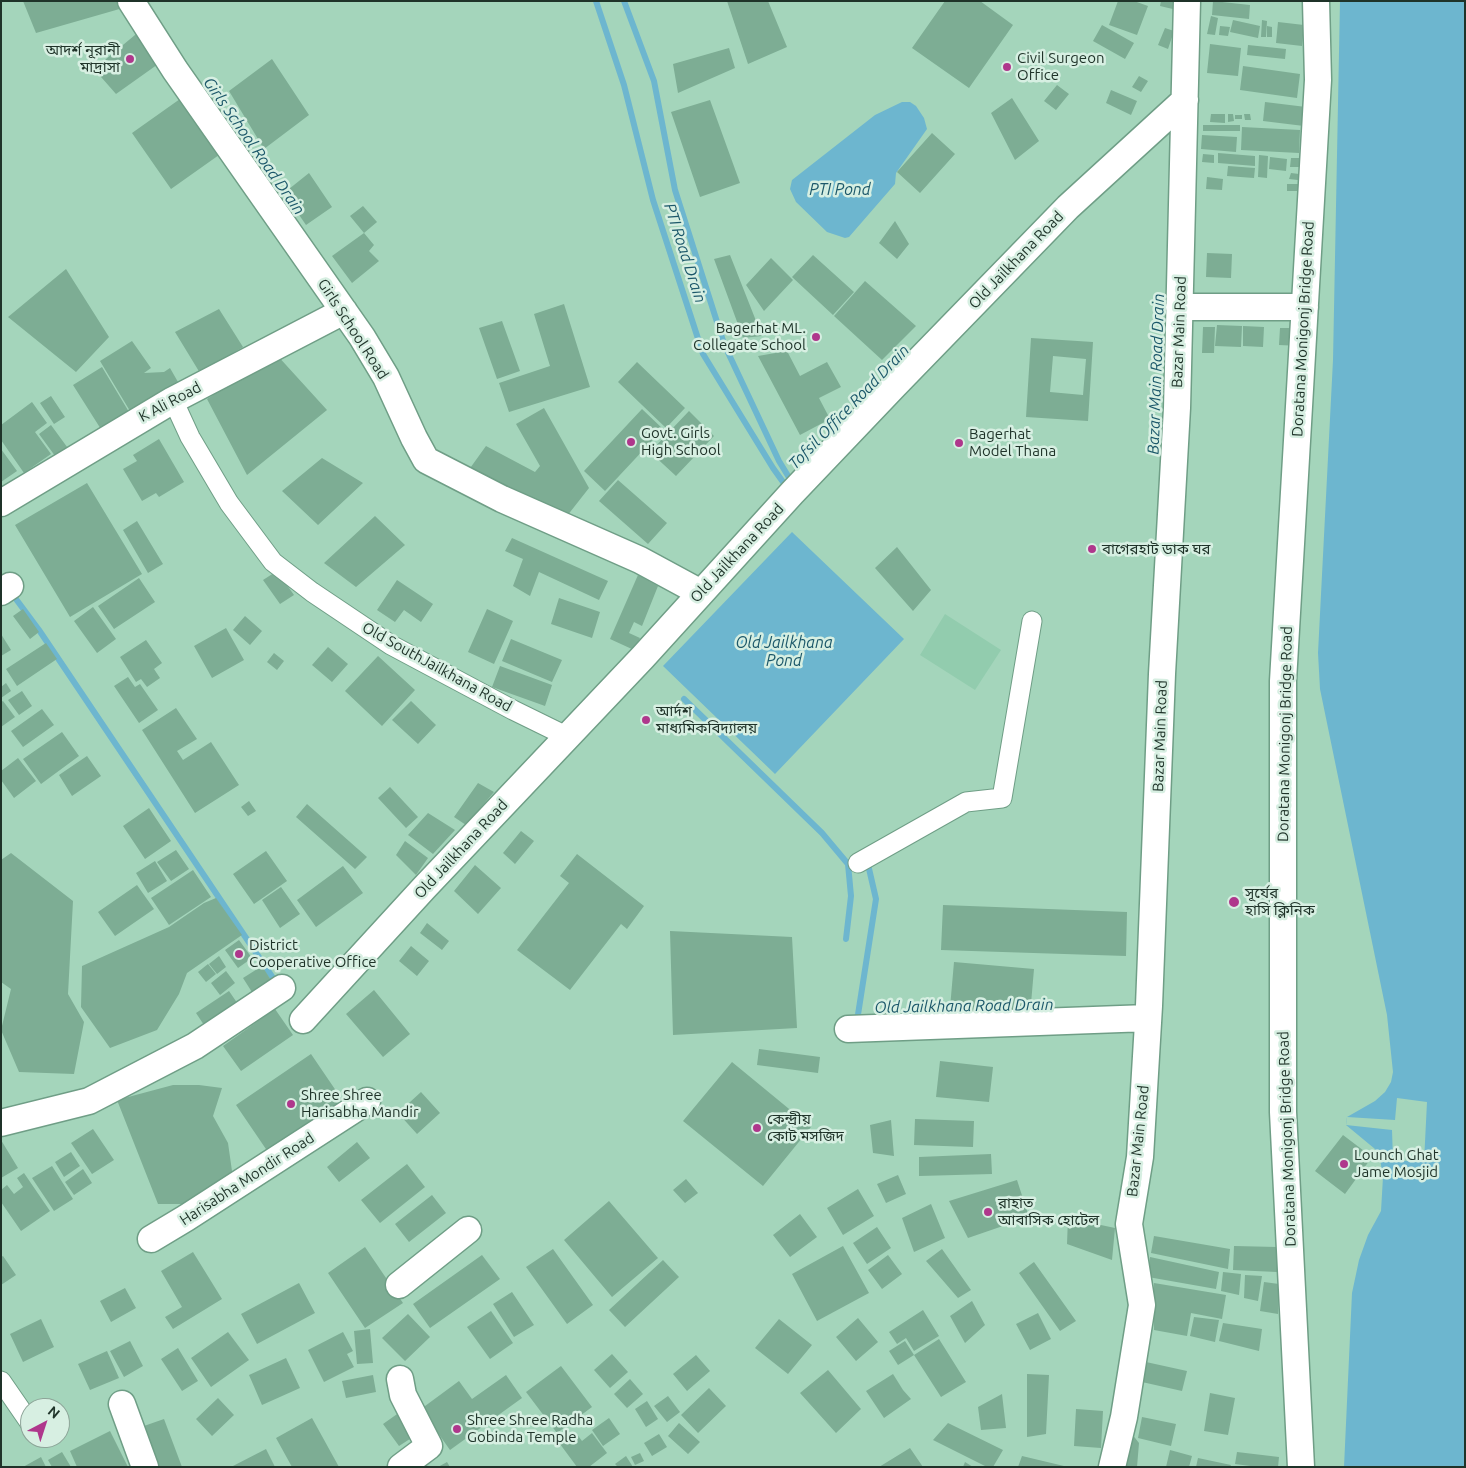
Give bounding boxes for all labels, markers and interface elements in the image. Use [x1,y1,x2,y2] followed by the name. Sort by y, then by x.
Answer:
[46,41,120,76] place label: আদর্শ নূরানী মাদ্রাসা
[1017,49,1104,84] place label: Civil Surgeon Office
[124,53,136,65] marker: আদর্শ নূরানী মাদ্রাসা
[1001,61,1013,73] marker: Civil Surgeon Office
[199,73,309,219] water label: Girls School Road Drain
[809,180,871,200] water label: PTI Pond
[660,201,710,305] water label: PTI Road Drain
[965,208,1067,312] street label: Old Jailkhana Road
[1288,221,1318,437] street label: Doratana Monigonj Bridge Road
[314,275,392,383] street label: Girls School Road
[1168,276,1190,388] street label: Bazar Main Road
[1144,293,1168,455] water label: Bazar Main Road Drain
[693,319,806,354] place label: Bagerhat ML. Collegate School
[810,331,822,343] marker: Bagerhat ML. Collegate School
[785,341,913,473] water label: Tofsil Office Road Drain
[136,378,204,426] street label: K Ali Road
[641,424,721,459] place label: Govt. Girls High School
[969,425,1056,460] place label: Bagerhat Model Thana
[625,436,637,448] marker: Govt. Girls High School
[953,437,965,449] marker: Bagerhat Model Thana
[687,500,787,606] street label: Old Jailkhana Road
[1102,540,1210,558] place label: বাগেরহাট ডাক ঘর
[1086,543,1098,555] marker: বাগেরহাট ডাক ঘর
[359,618,515,716] street label: Old SouthJailkhana Road
[1274,626,1296,842] street label: Doratana Monigonj Bridge Road
[735,633,833,671] water label: Old Jailkhana Pond
[1149,680,1171,792] street label: Bazar Main Road
[656,702,757,737] place label: আর্দশ মাধ্যমিকবিদ্যালয়
[640,714,652,726] marker: আর্দশ মাধ্যমিকবিদ্যালয়
[411,796,511,902] street label: Old Jailkhana Road
[1245,884,1315,919] place label: সূর্যের হাসি ক্লিনিক
[1227,895,1241,909] marker: সূর্যের হাসি ক্লিনিক
[249,936,377,971] place label: District Cooperative Office
[233,948,245,960] marker: District Cooperative Office
[874,995,1054,1017] water label: Old Jailkhana Road Drain
[1274,1031,1300,1247] street label: Doratana Monigonj Bridge Road
[1123,1084,1153,1198] street label: Bazar Main Road
[301,1086,419,1121] place label: Shree Shree Harisabha Mandir
[285,1098,297,1110] marker: Shree Shree Harisabha Mandir
[767,1110,844,1145] place label: কেন্দ্রীয় কোট মসজিদ
[751,1122,763,1134] marker: কেন্দ্রীয় কোট মসজিদ
[176,1129,318,1229] street label: Harisabha Mondir Road
[1354,1146,1439,1181] place label: Lounch Ghat Jame Mosjid
[1338,1158,1350,1170] marker: Lounch Ghat Jame Mosjid
[998,1194,1099,1229] place label: রাহাত আবাসিক হোটেল
[982,1206,994,1218] marker: রাহাত আবাসিক হোটেল
[20,1398,70,1448] north arrow
[45,1403,63,1422] text: N
[467,1411,593,1446] place label: Shree Shree Radha Gobinda Temple
[451,1423,463,1435] marker: Shree Shree Radha Gobinda Temple

